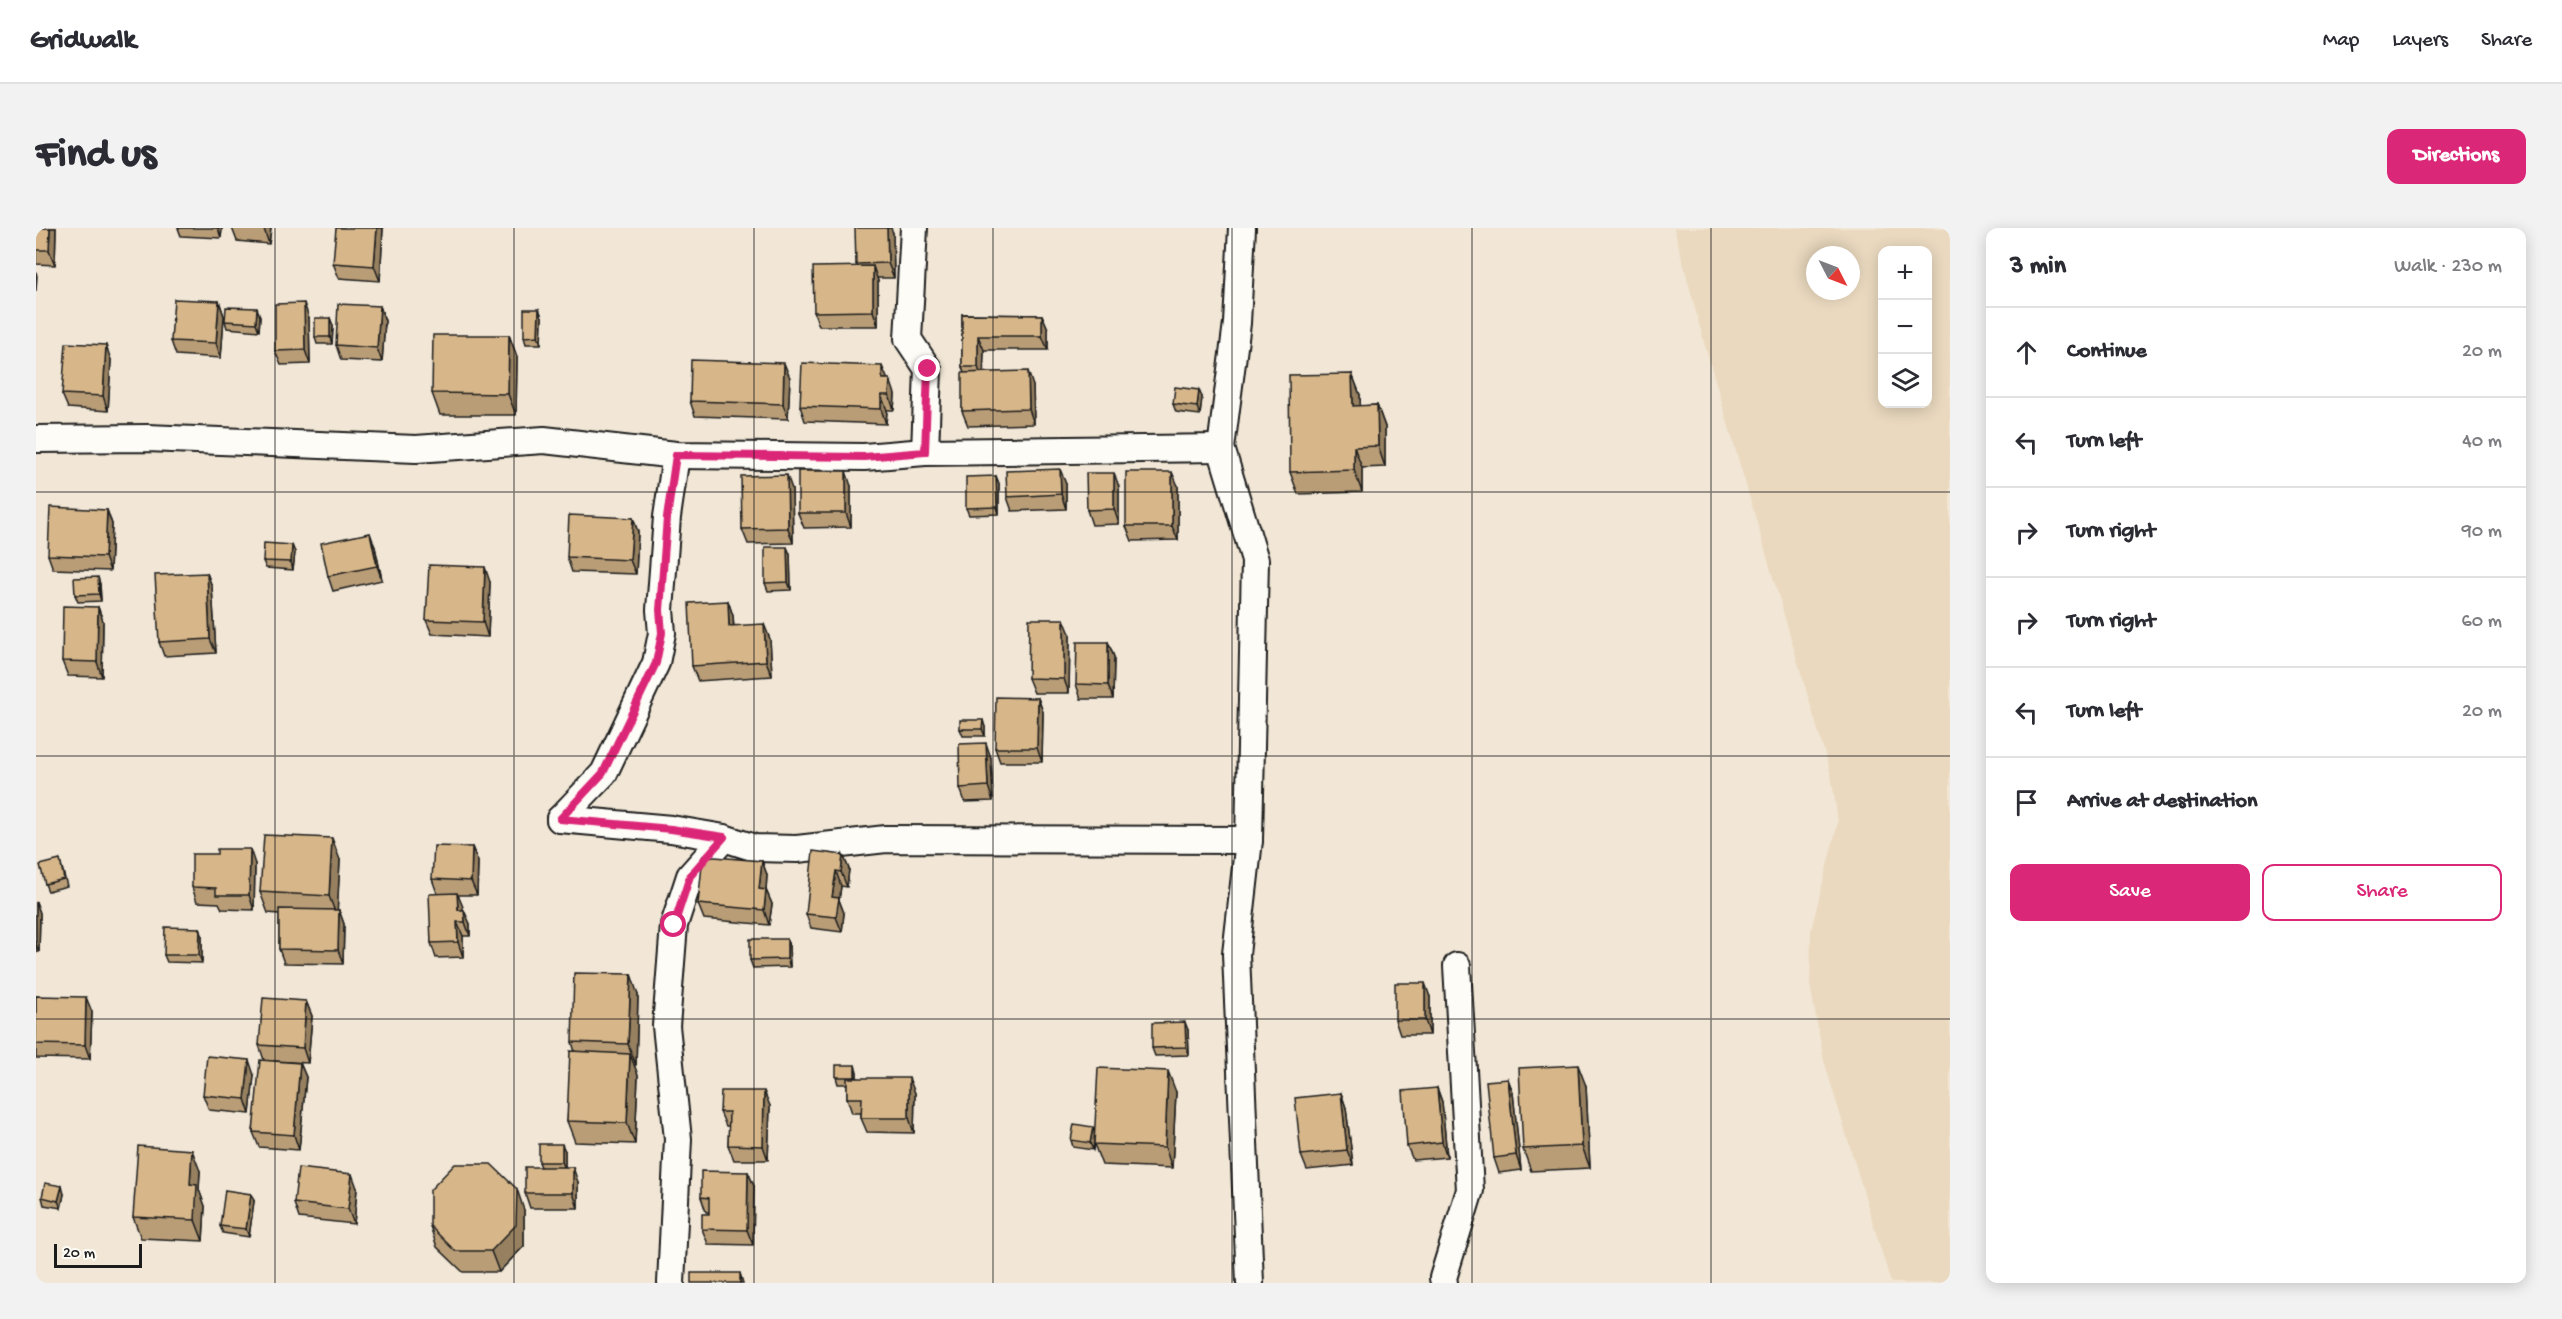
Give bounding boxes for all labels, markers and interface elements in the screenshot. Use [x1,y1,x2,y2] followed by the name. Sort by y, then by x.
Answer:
[30,25,136,58] text: Gridwalk
[2323,29,2359,54] text: Map
[2392,29,2448,54] text: Layers
[2481,29,2532,54] text: Share
[2387,129,2526,184] button: Directions
[36,132,156,181] text: Find us
[1806,246,1860,300] north arrow
[1878,246,1932,408] map controls
[1878,246,1932,300] button: +
[2010,252,2066,283] text: 3 min
[2394,256,2502,279] text: Walk · 230 m
[1878,300,1932,354] button: −
[2010,336,2043,369] icon: ahead
[2067,339,2147,365] text: Continue
[2462,341,2502,364] text: 20 m
[1878,354,1932,408] button: layers
[914,355,940,381] route end
[2010,426,2043,459] icon: left
[2067,429,2141,455] text: Turn left
[2462,431,2502,454] text: 40 m
[2010,516,2043,549] icon: right
[2067,519,2155,545] text: Turn right
[2462,521,2502,544] text: 90 m
[2010,606,2043,639] icon: right
[2067,609,2155,635] text: Turn right
[2462,611,2502,634] text: 60 m
[2010,696,2043,729] icon: left
[2067,699,2141,725] text: Turn left
[2462,701,2502,724] text: 20 m
[2010,786,2043,819] icon: arrive
[2067,789,2257,815] text: Arrive at destination
[2010,864,2250,921] button: Save
[2262,864,2502,921] button: Share
[660,911,686,937] route start
[54,1241,142,1268] scale bar
[63,1245,95,1264] text: 20 m

